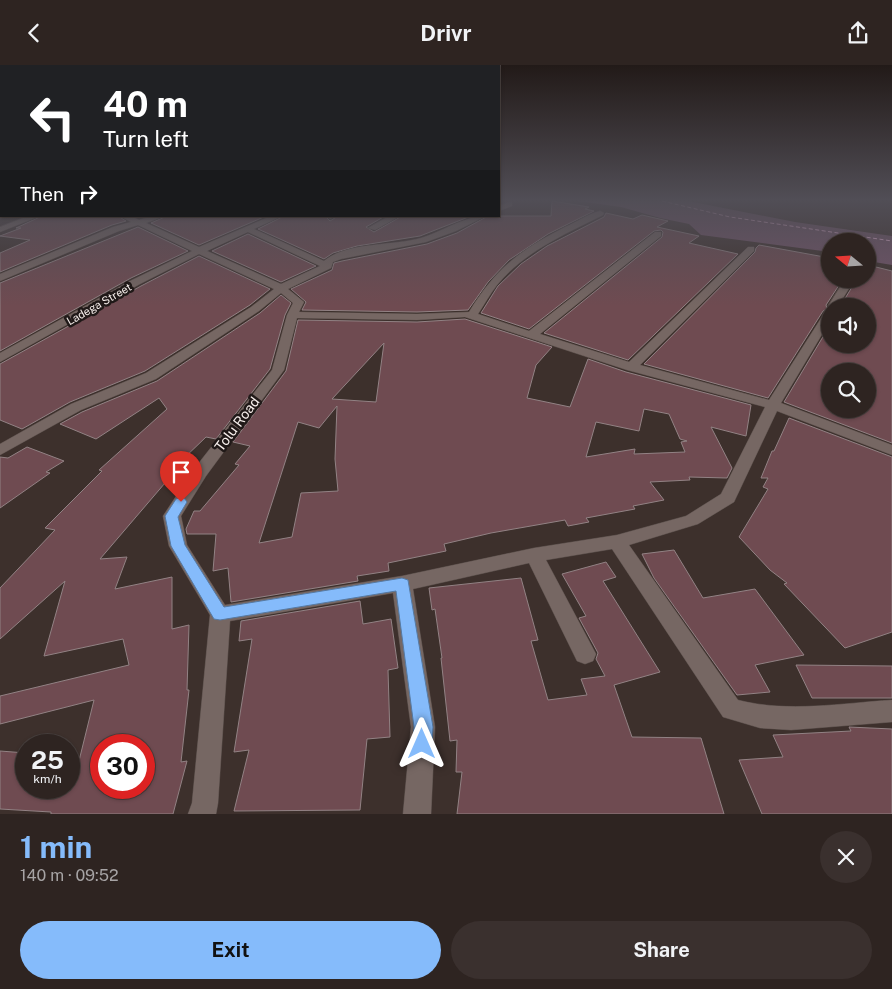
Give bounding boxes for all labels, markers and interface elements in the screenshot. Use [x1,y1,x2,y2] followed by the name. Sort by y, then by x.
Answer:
[20,19,48,47] icon: back
[844,19,872,47] icon: share
[420,20,472,46] text: Drivr
[103,84,188,125] text: 40 m
[20,85,85,150] icon: left
[103,126,189,152] text: Turn left
[74,180,102,208] icon: right
[20,183,64,205] text: Then
[821,233,876,287] north arrow
[821,233,876,418] map controls
[65,281,133,327] street label: Ladega Street
[821,298,876,353] button: sound
[821,363,876,418] button: search
[211,394,263,454] street label: Tolu Road
[160,451,202,502] pin
[167,458,195,486] icon: arrive
[395,717,447,769] position arrow
[90,734,155,799] speed limit sign: 30
[31,745,64,775] text: 25
[33,772,62,786] text: km/h
[20,829,92,865] text: 1 min
[820,831,872,883] button: close
[20,866,119,885] text: 140 m · 09:52
[20,921,441,979] button: Exit
[451,921,872,979] button: Share

